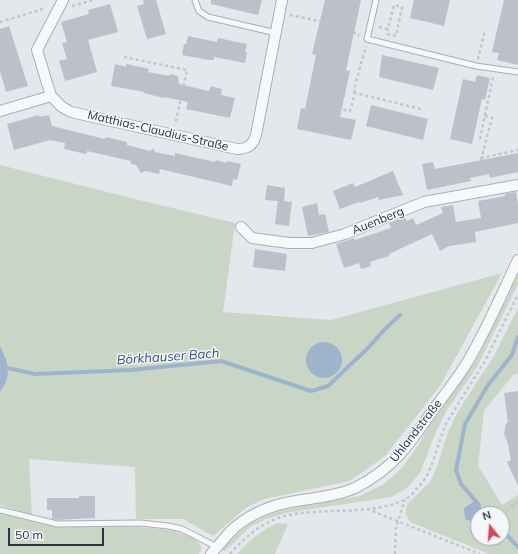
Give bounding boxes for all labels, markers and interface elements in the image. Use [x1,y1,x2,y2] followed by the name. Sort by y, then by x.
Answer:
[86,108,230,154] street label: Matthias-Claudius-Straße
[350,204,406,238] street label: Auenberg
[116,346,220,368] water label: Börkhauser Bach
[387,397,445,465] street label: Uhlandstraße
[470,506,510,546] north arrow
[481,508,493,523] text: N
[10,520,106,546] scale bar
[15,527,43,542] text: 50 m

